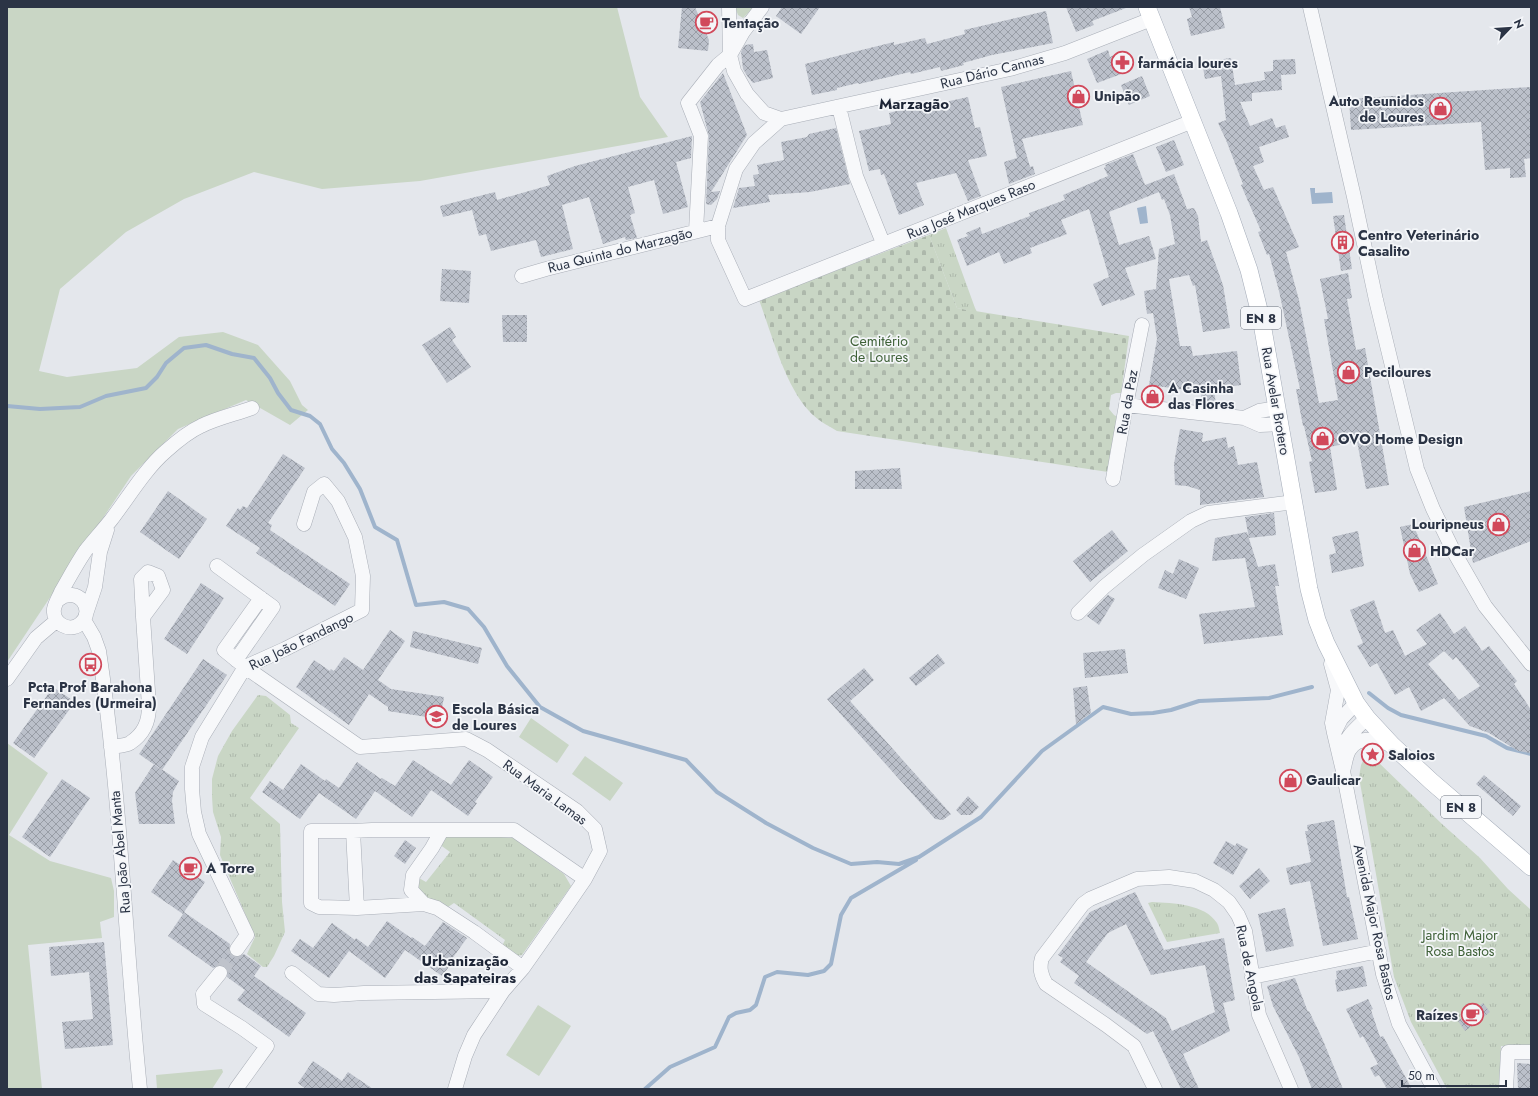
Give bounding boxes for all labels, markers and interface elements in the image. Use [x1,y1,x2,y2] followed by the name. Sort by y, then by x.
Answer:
[1490,8,1530,48] north arrow
[694,10,720,36] cafe icon: Tentação
[722,13,779,33] place label: Tentação
[1510,16,1528,31] text: N
[938,48,1046,94] street label: Rua Dário Cannas
[1109,50,1135,76] pharmacy icon: farmácia loures
[1138,53,1238,73] place label: farmácia loures
[1066,83,1092,109] shop icon: Unipão
[1094,86,1140,106] place label: Unipão
[1328,91,1425,127] place label: Auto Reunidos de Loures
[879,93,949,115] district label: Marzagão
[1427,96,1453,122] shop icon: Auto Reunidos de Loures
[904,174,1039,244] street label: Rua José Marques Raso
[546,222,695,278] street label: Rua Quinta do Marzagão
[1358,225,1479,261] place label: Centro Veterinário Casalito
[1329,230,1355,256] building icon: Centro Veterinário Casalito
[1241,307,1281,329] road number: EN 8
[850,331,908,367] park label: Cemitério de Loures
[1257,345,1295,457] street label: Rua Avelar Brotero
[1335,359,1361,385] shop icon: Peciloures
[1364,362,1432,382] place label: Peciloures
[1111,367,1143,436] street label: Rua da Paz
[1167,378,1235,414] place label: A Casinha das Flores
[1139,383,1165,409] shop icon: A Casinha das Flores
[1310,426,1336,452] shop icon: OVO Home Design
[1338,429,1463,449] place label: OVO Home Design
[1486,511,1512,537] shop icon: Louripneus
[1412,514,1485,534] place label: Louripneus
[1402,538,1428,564] shop icon: HDCar
[1430,541,1475,561] place label: HDCar
[245,607,357,675] street label: Rua João Fandango
[77,652,103,678] bus stop icon: Pcta Prof Barahona Fernandes (Urmeira)
[23,677,157,713] place label: Pcta Prof Barahona Fernandes (Urmeira)
[452,699,539,735] place label: Escola Básica de Loures
[424,704,450,730] school or university icon: Escola Básica de Loures
[1359,742,1385,768] place icon: Saloios
[1388,745,1435,765] place label: Saloios
[499,755,592,830] street label: Rua Maria Lamas
[1277,767,1303,793] shop icon: Gaulicar
[1306,770,1361,790] place label: Gaulicar
[105,790,135,914] street label: Rua João Abel Manta
[1441,796,1481,818] road number: EN 8
[1349,842,1401,1002] street label: Avenida Major Rosa Bastos
[178,855,204,881] cafe icon: A Torre
[205,858,255,878] place label: A Torre
[1231,923,1269,1013] street label: Rua de Angola
[1420,925,1498,961] park label: Jardim Major Rosa Bastos
[414,950,516,989] district label: Urbanização das Sapateiras
[1460,1002,1486,1028] cafe icon: Raízes
[1416,1005,1459,1025] place label: Raízes
[1402,1062,1506,1088] scale bar
[1408,1067,1435,1085] text: 50 m

